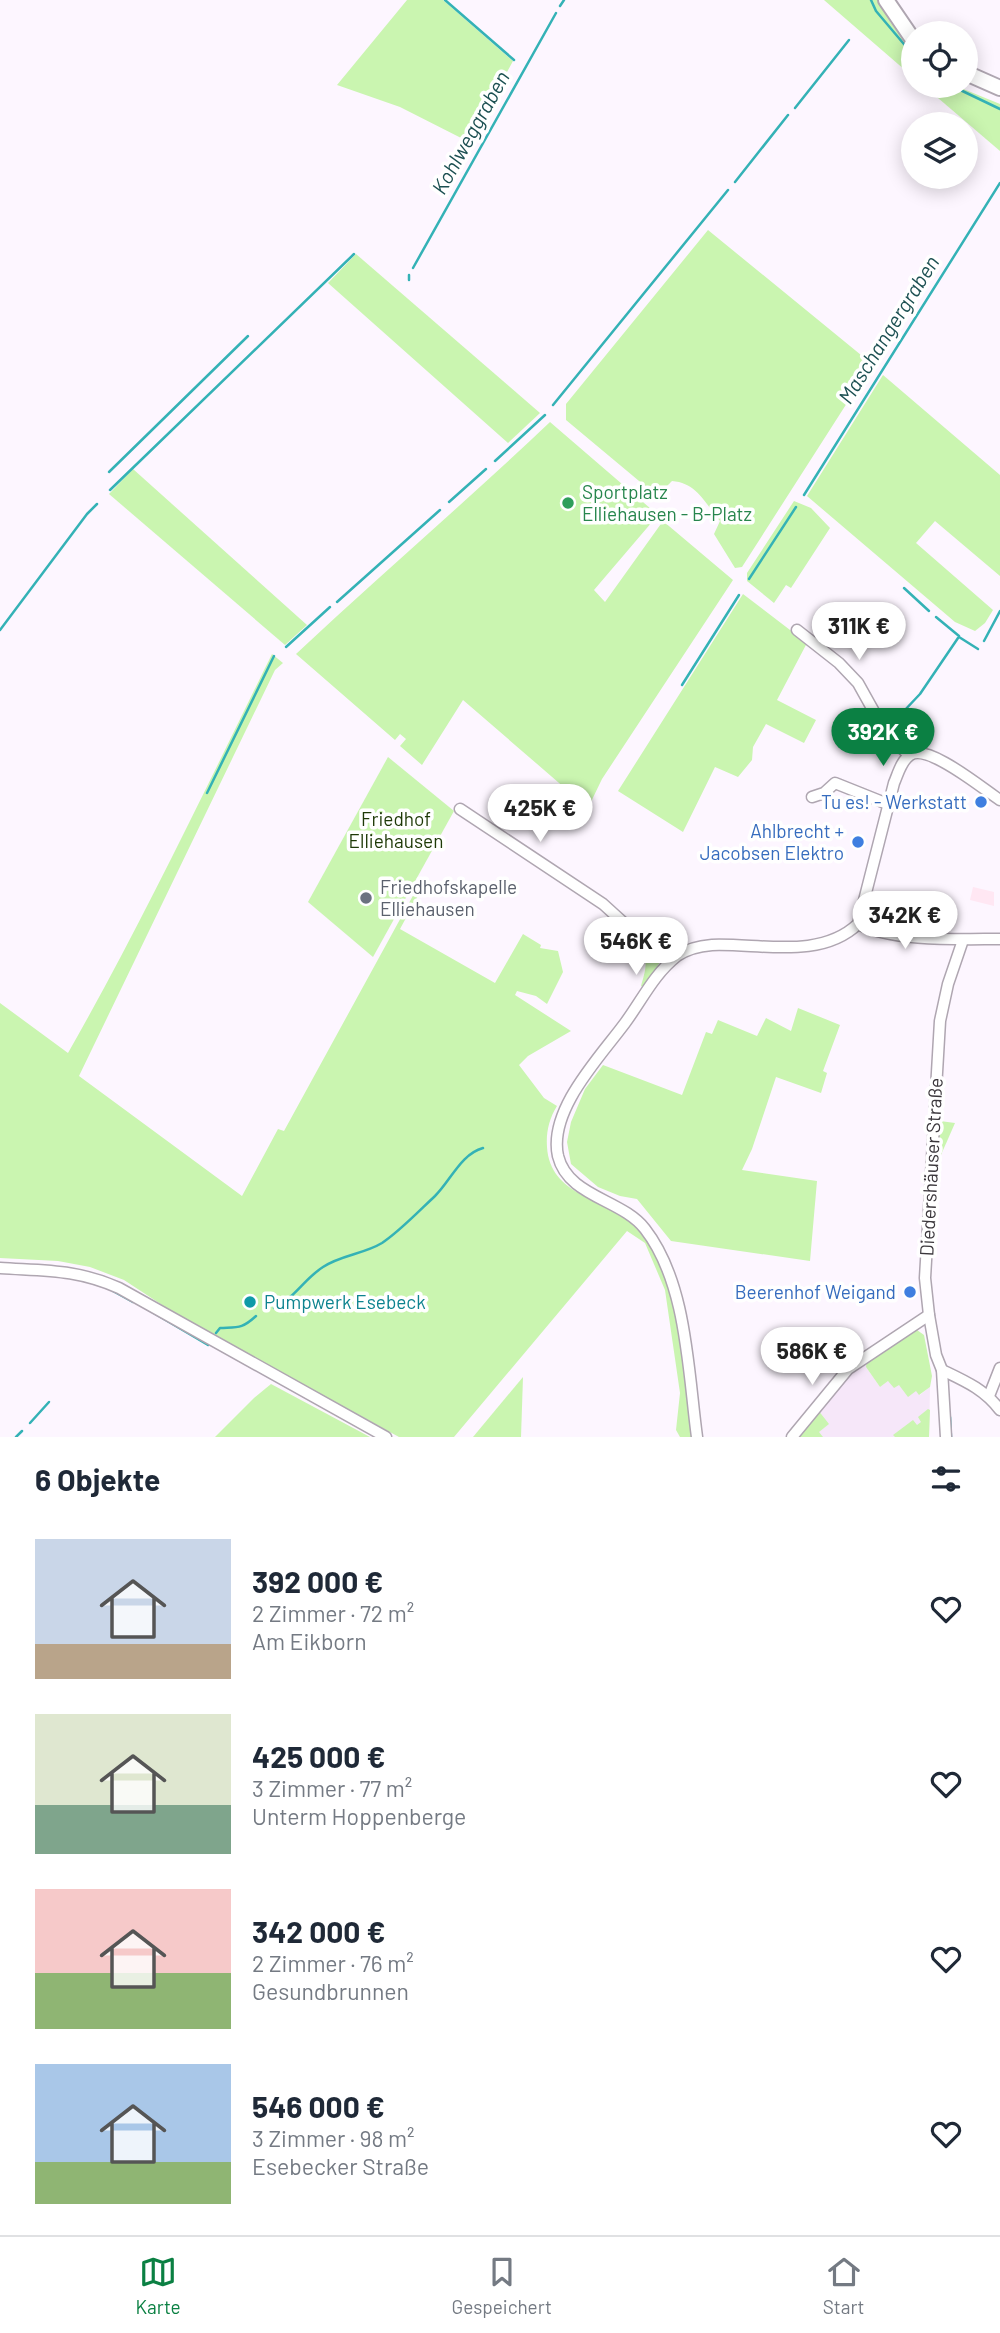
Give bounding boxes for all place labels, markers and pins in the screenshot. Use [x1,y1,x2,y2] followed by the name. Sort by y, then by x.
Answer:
[582,480,752,525] place label: Sportplatz Elliehausen - B-Platz
[560,495,576,511] marker: Sportplatz Elliehausen - B-Platz
[802,602,916,662] pin: 311K €
[826,708,940,768] pin: 392K €
[483,784,597,844] pin: 425K €
[821,790,967,813] place label: Tu es! - Werkstatt
[973,794,989,810] marker: Tu es! - Werkstatt
[700,819,844,864] place label: Ahlbrecht + Jacobsen Elektro
[850,834,866,850] marker: Ahlbrecht + Jacobsen Elektro
[380,875,517,920] place label: Friedhofskapelle Elliehausen
[358,890,374,906] marker: Friedhofskapelle Elliehausen
[848,892,962,951] pin: 342K €
[579,918,693,977] pin: 546K €
[735,1280,896,1303] place label: Beerenhof Weigand
[902,1284,918,1300] marker: Beerenhof Weigand
[264,1290,426,1313] place label: Pumpwerk Esebeck
[242,1294,258,1310] marker: Pumpwerk Esebeck
[755,1328,869,1387] pin: 586K €

